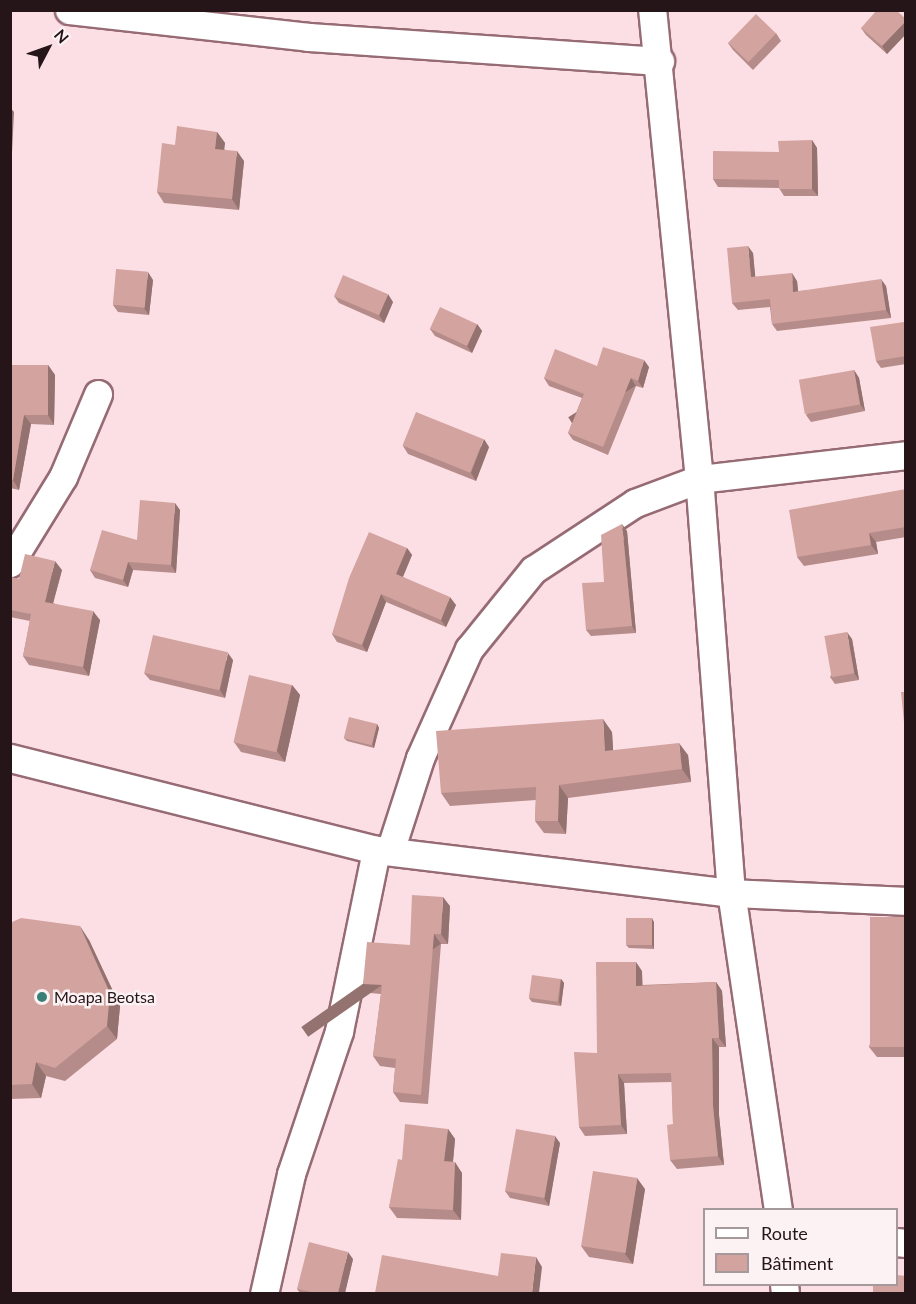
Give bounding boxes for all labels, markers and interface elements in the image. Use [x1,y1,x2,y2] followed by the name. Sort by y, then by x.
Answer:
[18,18,78,78] north arrow
[51,25,73,47] text: N
[54,987,155,1007] place label: Moapa Beotsa
[35,990,49,1004] marker: Moapa Beotsa
[703,1208,898,1286] legend
[761,1222,808,1244] text: Route
[761,1252,833,1274] text: Bâtiment

